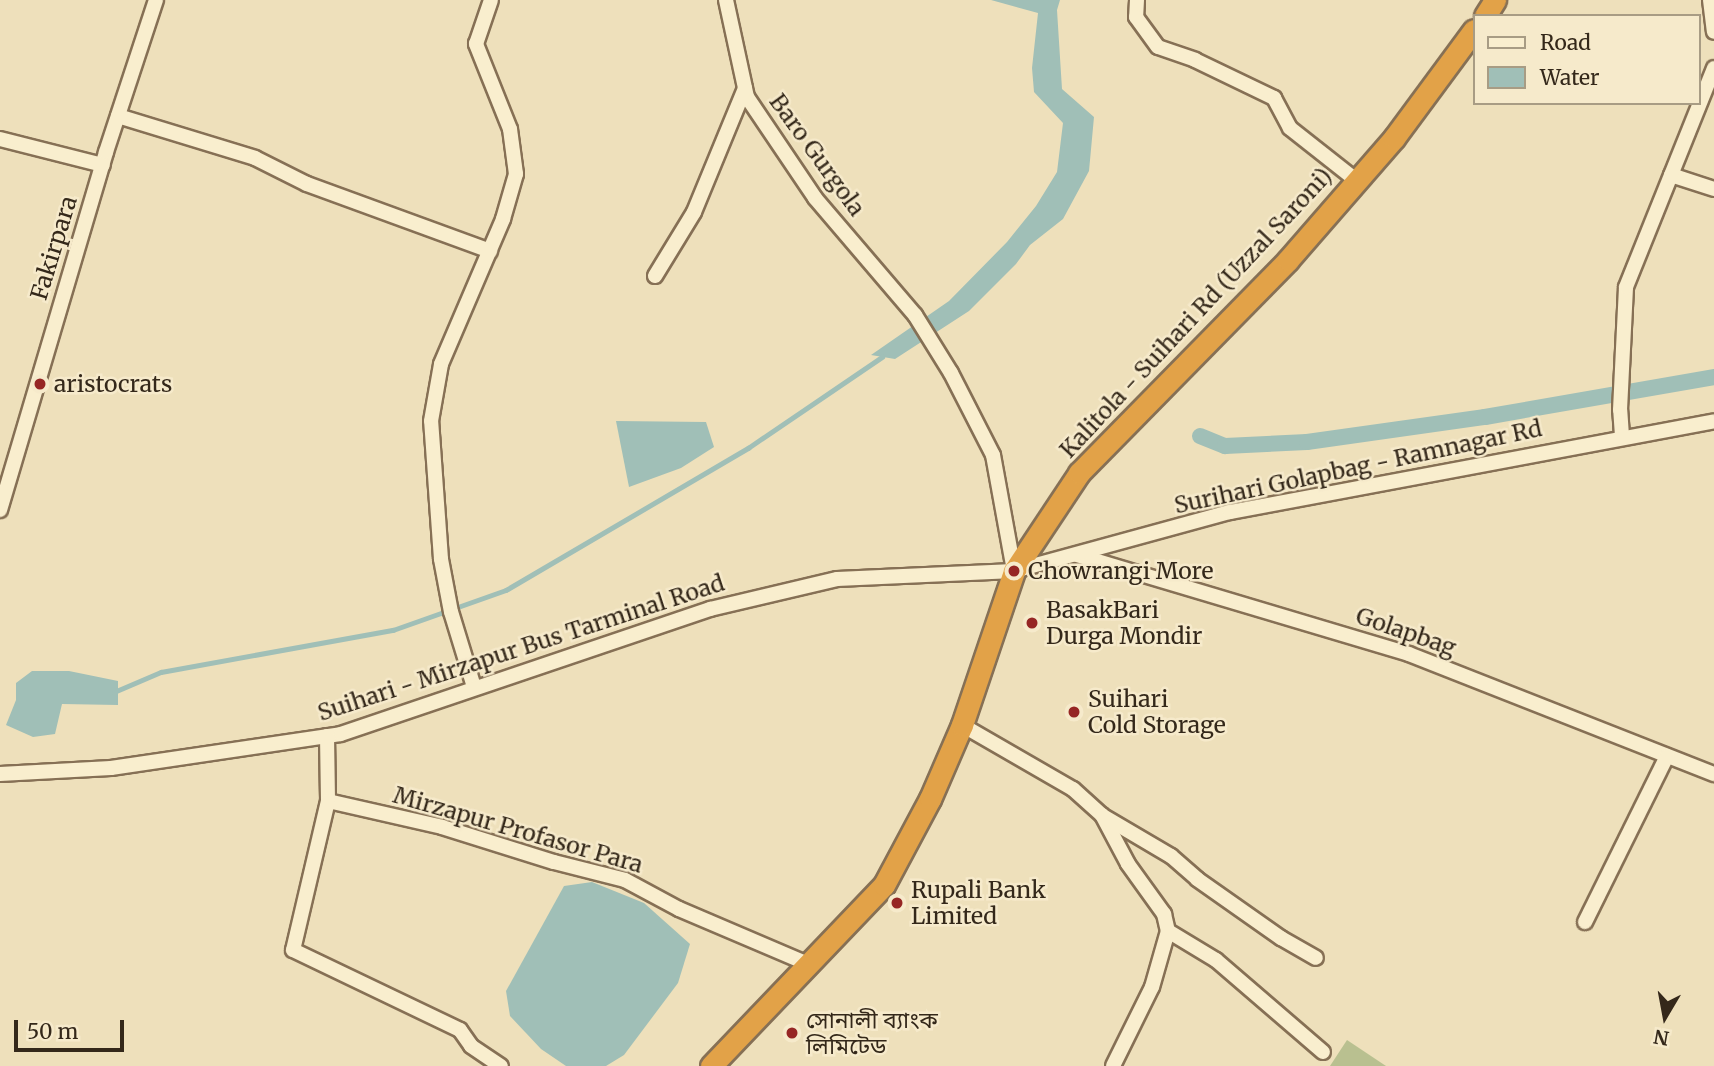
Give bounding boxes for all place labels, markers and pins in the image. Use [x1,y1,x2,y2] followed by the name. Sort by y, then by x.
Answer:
[54,370,172,398] place label: aristocrats
[32,376,48,392] marker: aristocrats
[1028,557,1213,585] place label: Chowrangi More
[1006,563,1022,579] marker: Chowrangi More
[1046,596,1202,650] place label: BasakBari Durga Mondir
[1024,615,1040,631] marker: BasakBari Durga Mondir
[1088,685,1226,739] place label: Suihari Cold Storage
[1066,704,1082,720] marker: Suihari Cold Storage
[911,876,1046,930] place label: Rupali Bank Limited
[889,895,905,911] marker: Rupali Bank Limited
[806,1006,938,1060] place label: সোনালী ব্যাংক লিমিটেড
[784,1025,800,1041] marker: সোনালী ব্যাংক লিমিটেড

